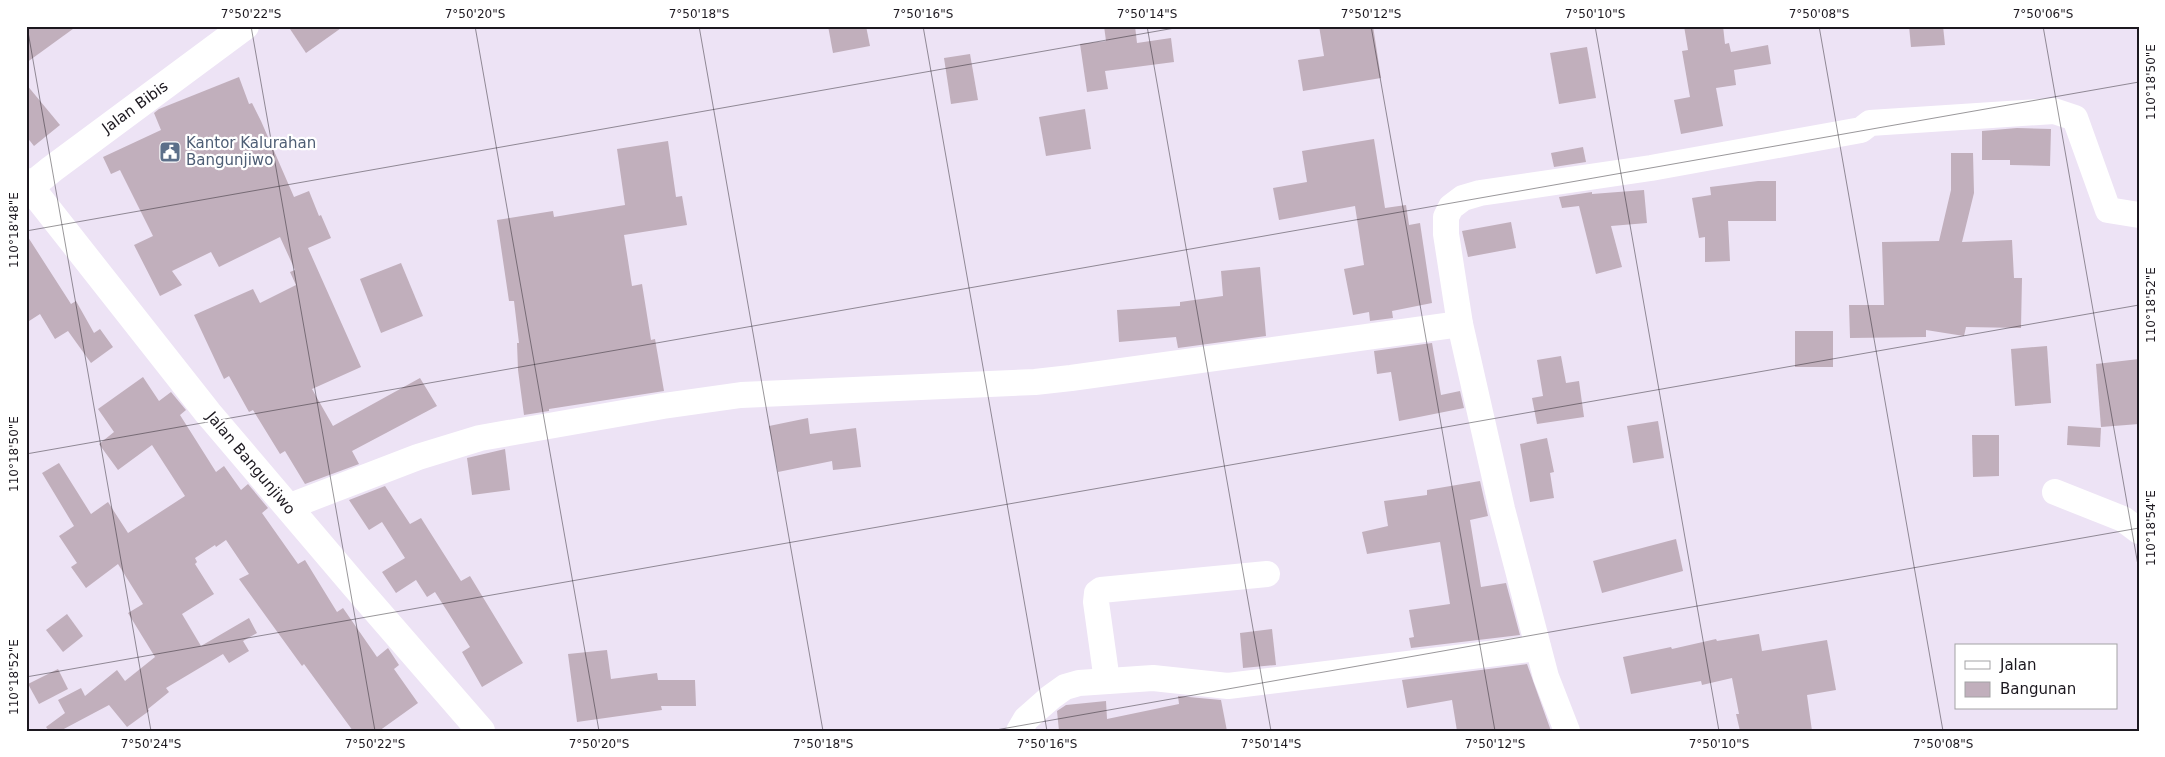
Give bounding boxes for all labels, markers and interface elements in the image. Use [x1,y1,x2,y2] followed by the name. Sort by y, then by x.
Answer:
[221,7,281,21] text: 7°50'22"S
[445,7,505,21] text: 7°50'20"S
[669,7,729,21] text: 7°50'18"S
[893,7,953,21] text: 7°50'16"S
[1117,7,1177,21] text: 7°50'14"S
[1341,7,1401,21] text: 7°50'12"S
[1565,7,1625,21] text: 7°50'10"S
[1789,7,1849,21] text: 7°50'08"S
[2013,7,2073,21] text: 7°50'06"S
[2144,44,2158,120] text: 110°18'50"E
[98,77,172,138] street label: Jalan Bibis
[186,134,316,169] place label: Kantor Kalurahan Bangunjiwo
[158,140,182,164] public building icon: Kantor Kalurahan Bangunjiwo
[7,192,21,268] text: 110°18'48"E
[2144,267,2158,343] text: 110°18'52"E
[202,407,299,518] street label: Jalan Bangunjiwo
[7,416,21,492] text: 110°18'50"E
[2144,490,2158,566] text: 110°18'54"E
[7,639,21,715] text: 110°18'52"E
[1955,644,2118,710] legend
[1999,656,2036,674] text: Jalan
[2000,680,2076,698] text: Bangunan
[121,737,181,751] text: 7°50'24"S
[345,737,405,751] text: 7°50'22"S
[569,737,629,751] text: 7°50'20"S
[793,737,853,751] text: 7°50'18"S
[1017,737,1077,751] text: 7°50'16"S
[1241,737,1301,751] text: 7°50'14"S
[1465,737,1525,751] text: 7°50'12"S
[1689,737,1749,751] text: 7°50'10"S
[1913,737,1973,751] text: 7°50'08"S

